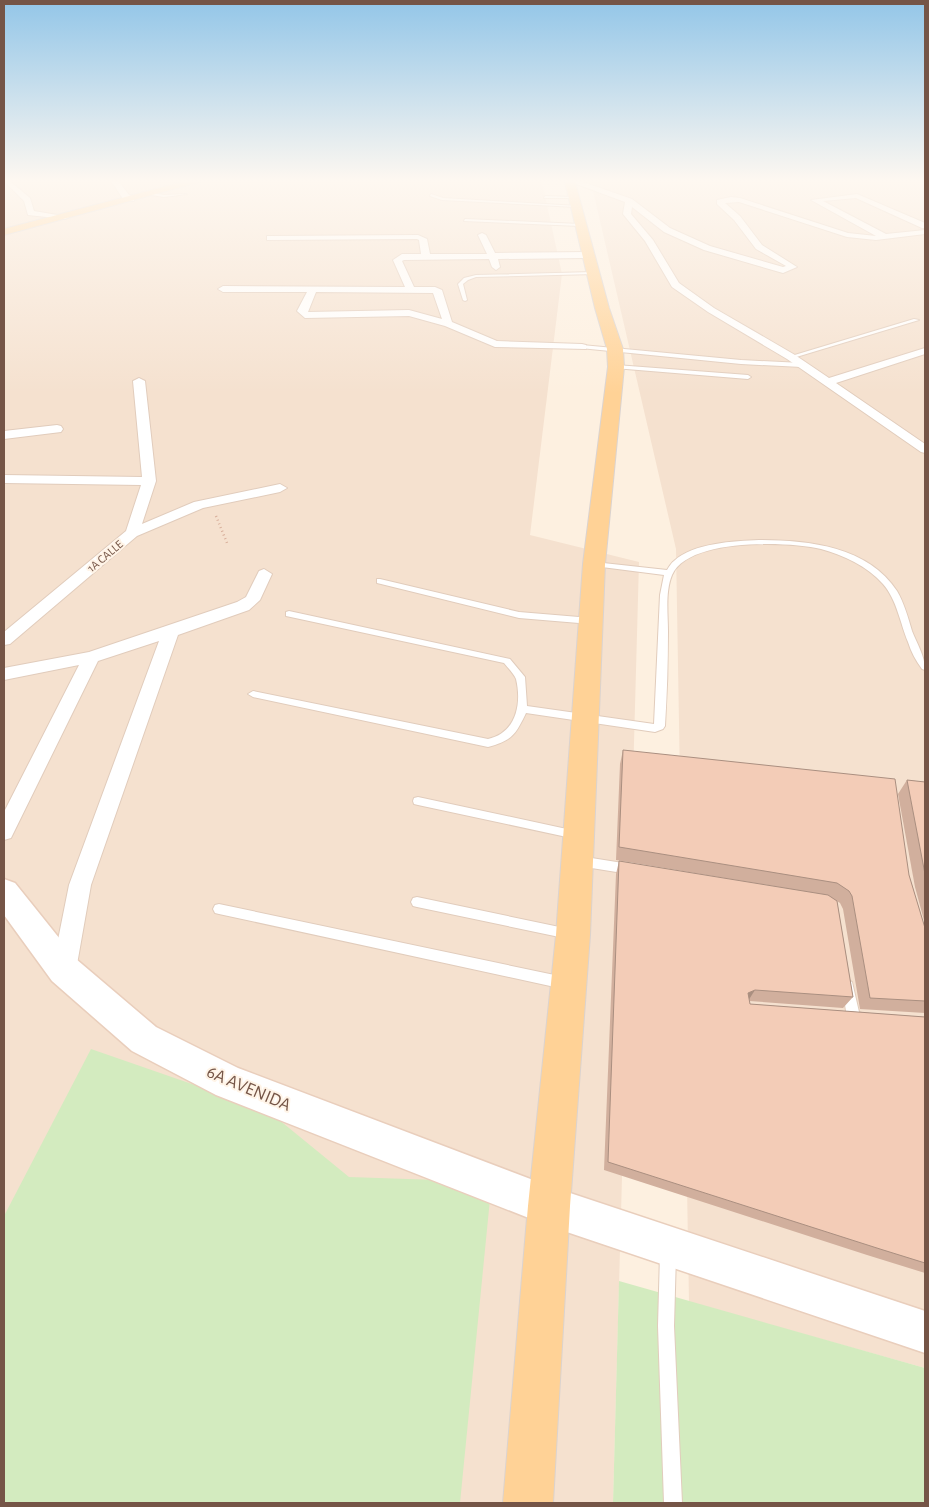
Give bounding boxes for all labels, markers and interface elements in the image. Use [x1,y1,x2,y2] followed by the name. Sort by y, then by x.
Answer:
[85,538,125,574] street label: 1A CALLE
[204,1063,294,1115] street label: 6A AVENIDA

